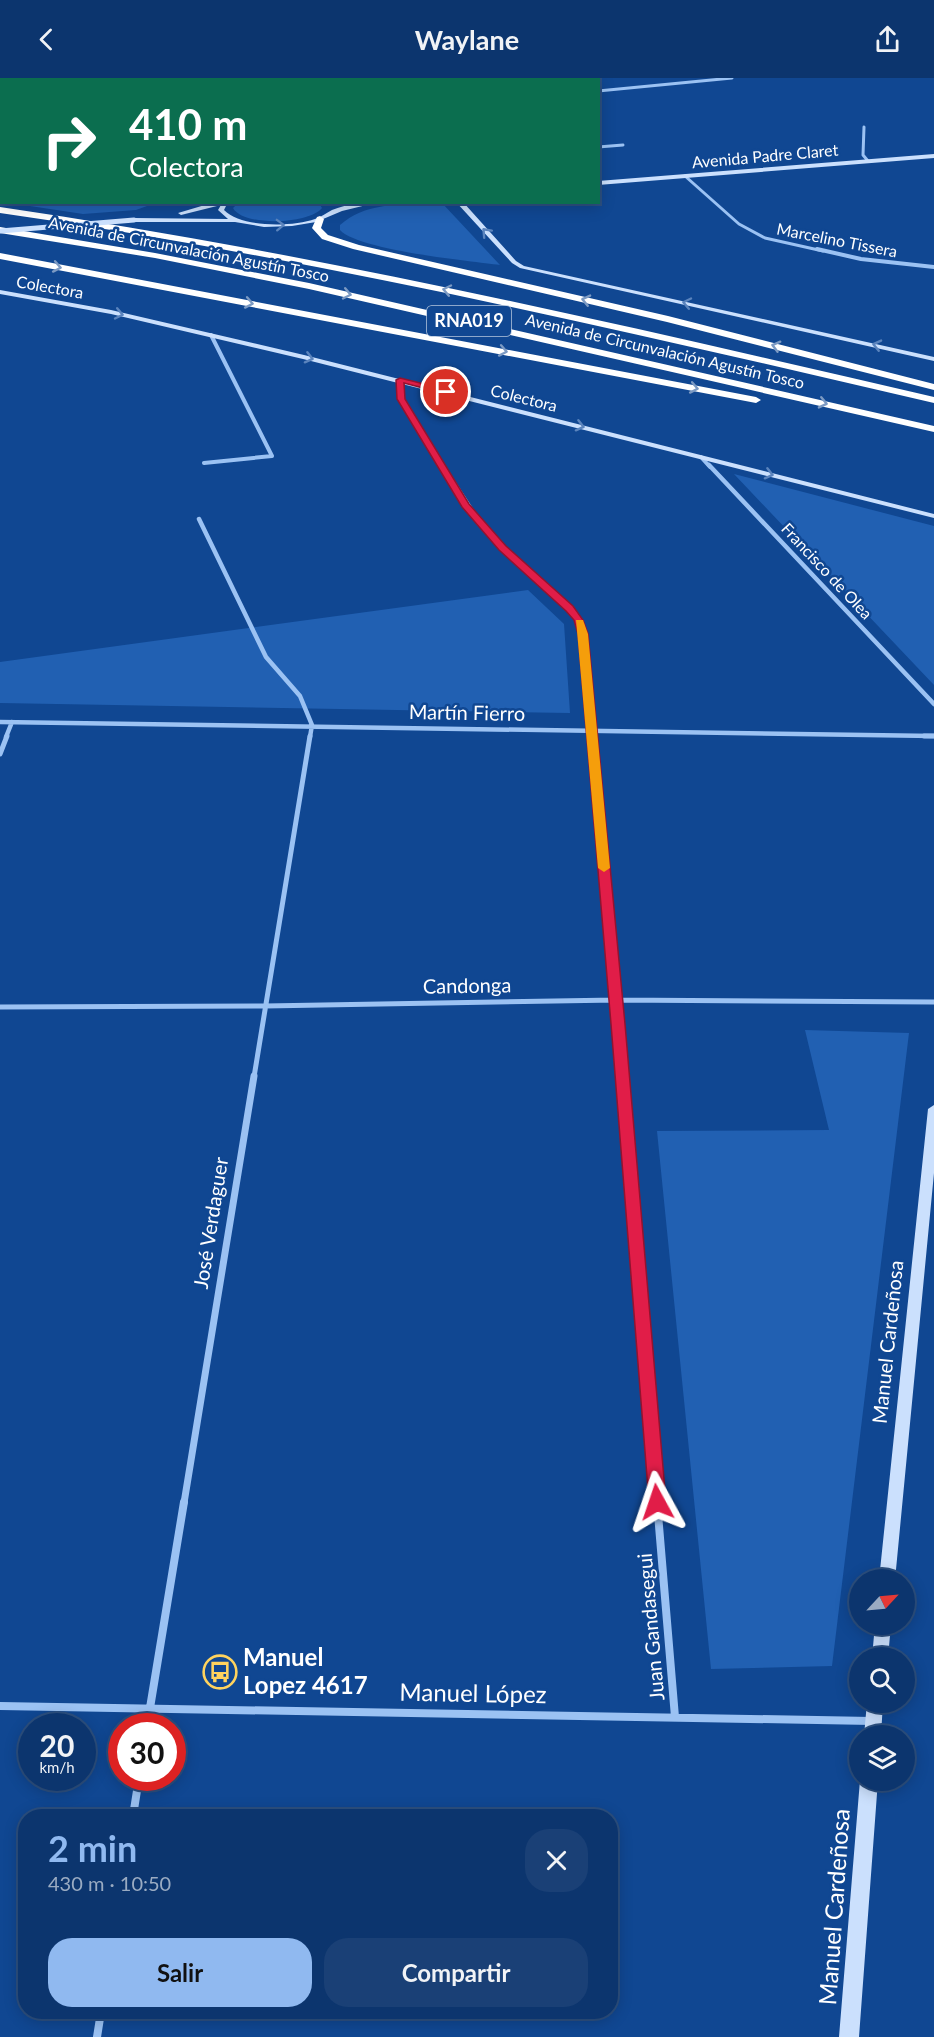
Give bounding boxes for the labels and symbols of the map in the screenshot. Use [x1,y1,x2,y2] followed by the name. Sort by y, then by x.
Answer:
[691,140,839,171] street label: Avenida Padre Claret
[47,212,331,285] street label: Avenida de Circunvalación Agustín Tosco
[276,218,285,231] one-way arrow
[775,219,899,261] street label: Marcelino Tissera
[482,228,493,239] one-way arrow
[52,260,62,273] one-way arrow
[15,271,85,302] street label: Colectora
[442,285,452,298] one-way arrow
[341,287,351,300] one-way arrow
[581,295,591,308] one-way arrow
[244,296,254,309] one-way arrow
[682,297,692,310] one-way arrow
[427,306,511,336] road number: RNA019
[114,307,124,320] one-way arrow
[524,309,806,392] street label: Avenida de Circunvalación Agustín Tosco
[872,340,882,353] one-way arrow
[771,341,782,353] one-way arrow
[497,344,507,357] one-way arrow
[304,350,314,363] one-way arrow
[420,366,471,417] pin
[489,380,559,415] street label: Colectora
[689,381,699,394] one-way arrow
[818,396,828,409] one-way arrow
[575,419,585,432] one-way arrow
[764,467,774,480] one-way arrow
[778,519,877,623] street label: Francisco de Olea
[409,699,525,725] street label: Martín Fierro
[423,972,511,998] street label: Candonga
[188,1155,232,1290] street label: José Verdaguer
[867,1259,908,1425] street label: Manuel Cardeñosa
[625,1470,689,1534] position arrow
[632,1552,668,1702] street label: Juan Gandasegui
[849,1569,915,1635] north arrow
[243,1642,368,1699] place label: Manuel Lopez 4617
[202,1654,238,1690] bus stop icon: Manuel Lopez 4617
[399,1677,547,1708] street label: Manuel López
[108,1713,186,1791] speed limit sign: 30
[812,1808,855,2006] street label: Manuel Cardeñosa

